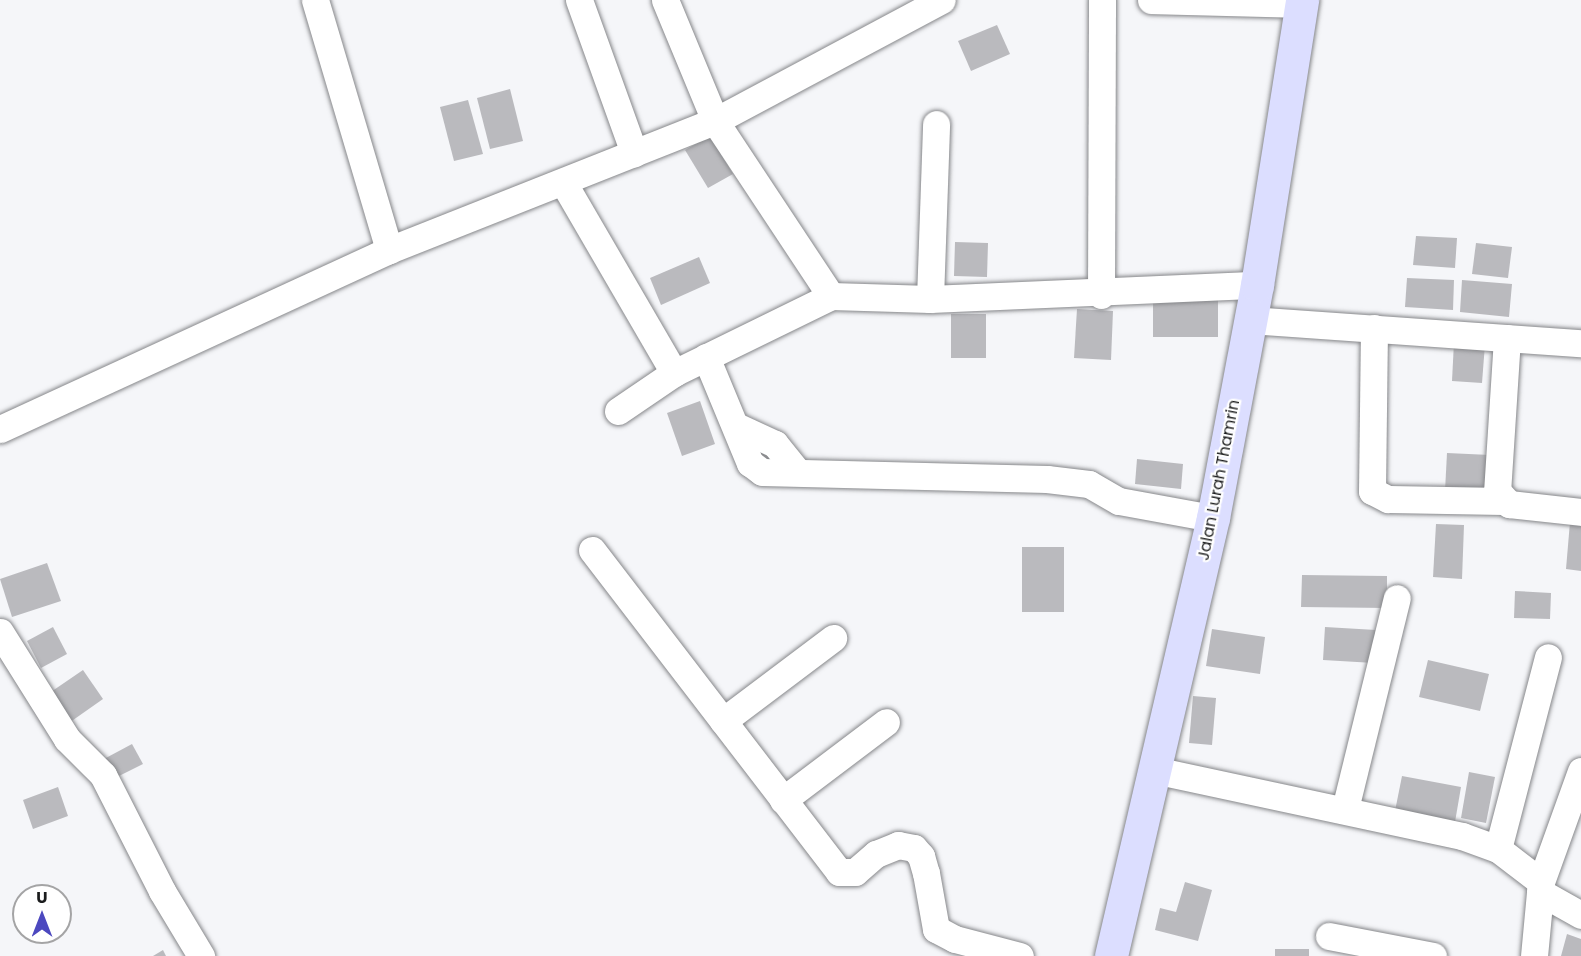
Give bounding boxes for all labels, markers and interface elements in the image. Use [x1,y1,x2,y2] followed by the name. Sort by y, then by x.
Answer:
[1194,398,1244,562] street label: Jalan Lurah Thamrin
[12,884,72,944] north arrow
[36,886,48,909] text: U

